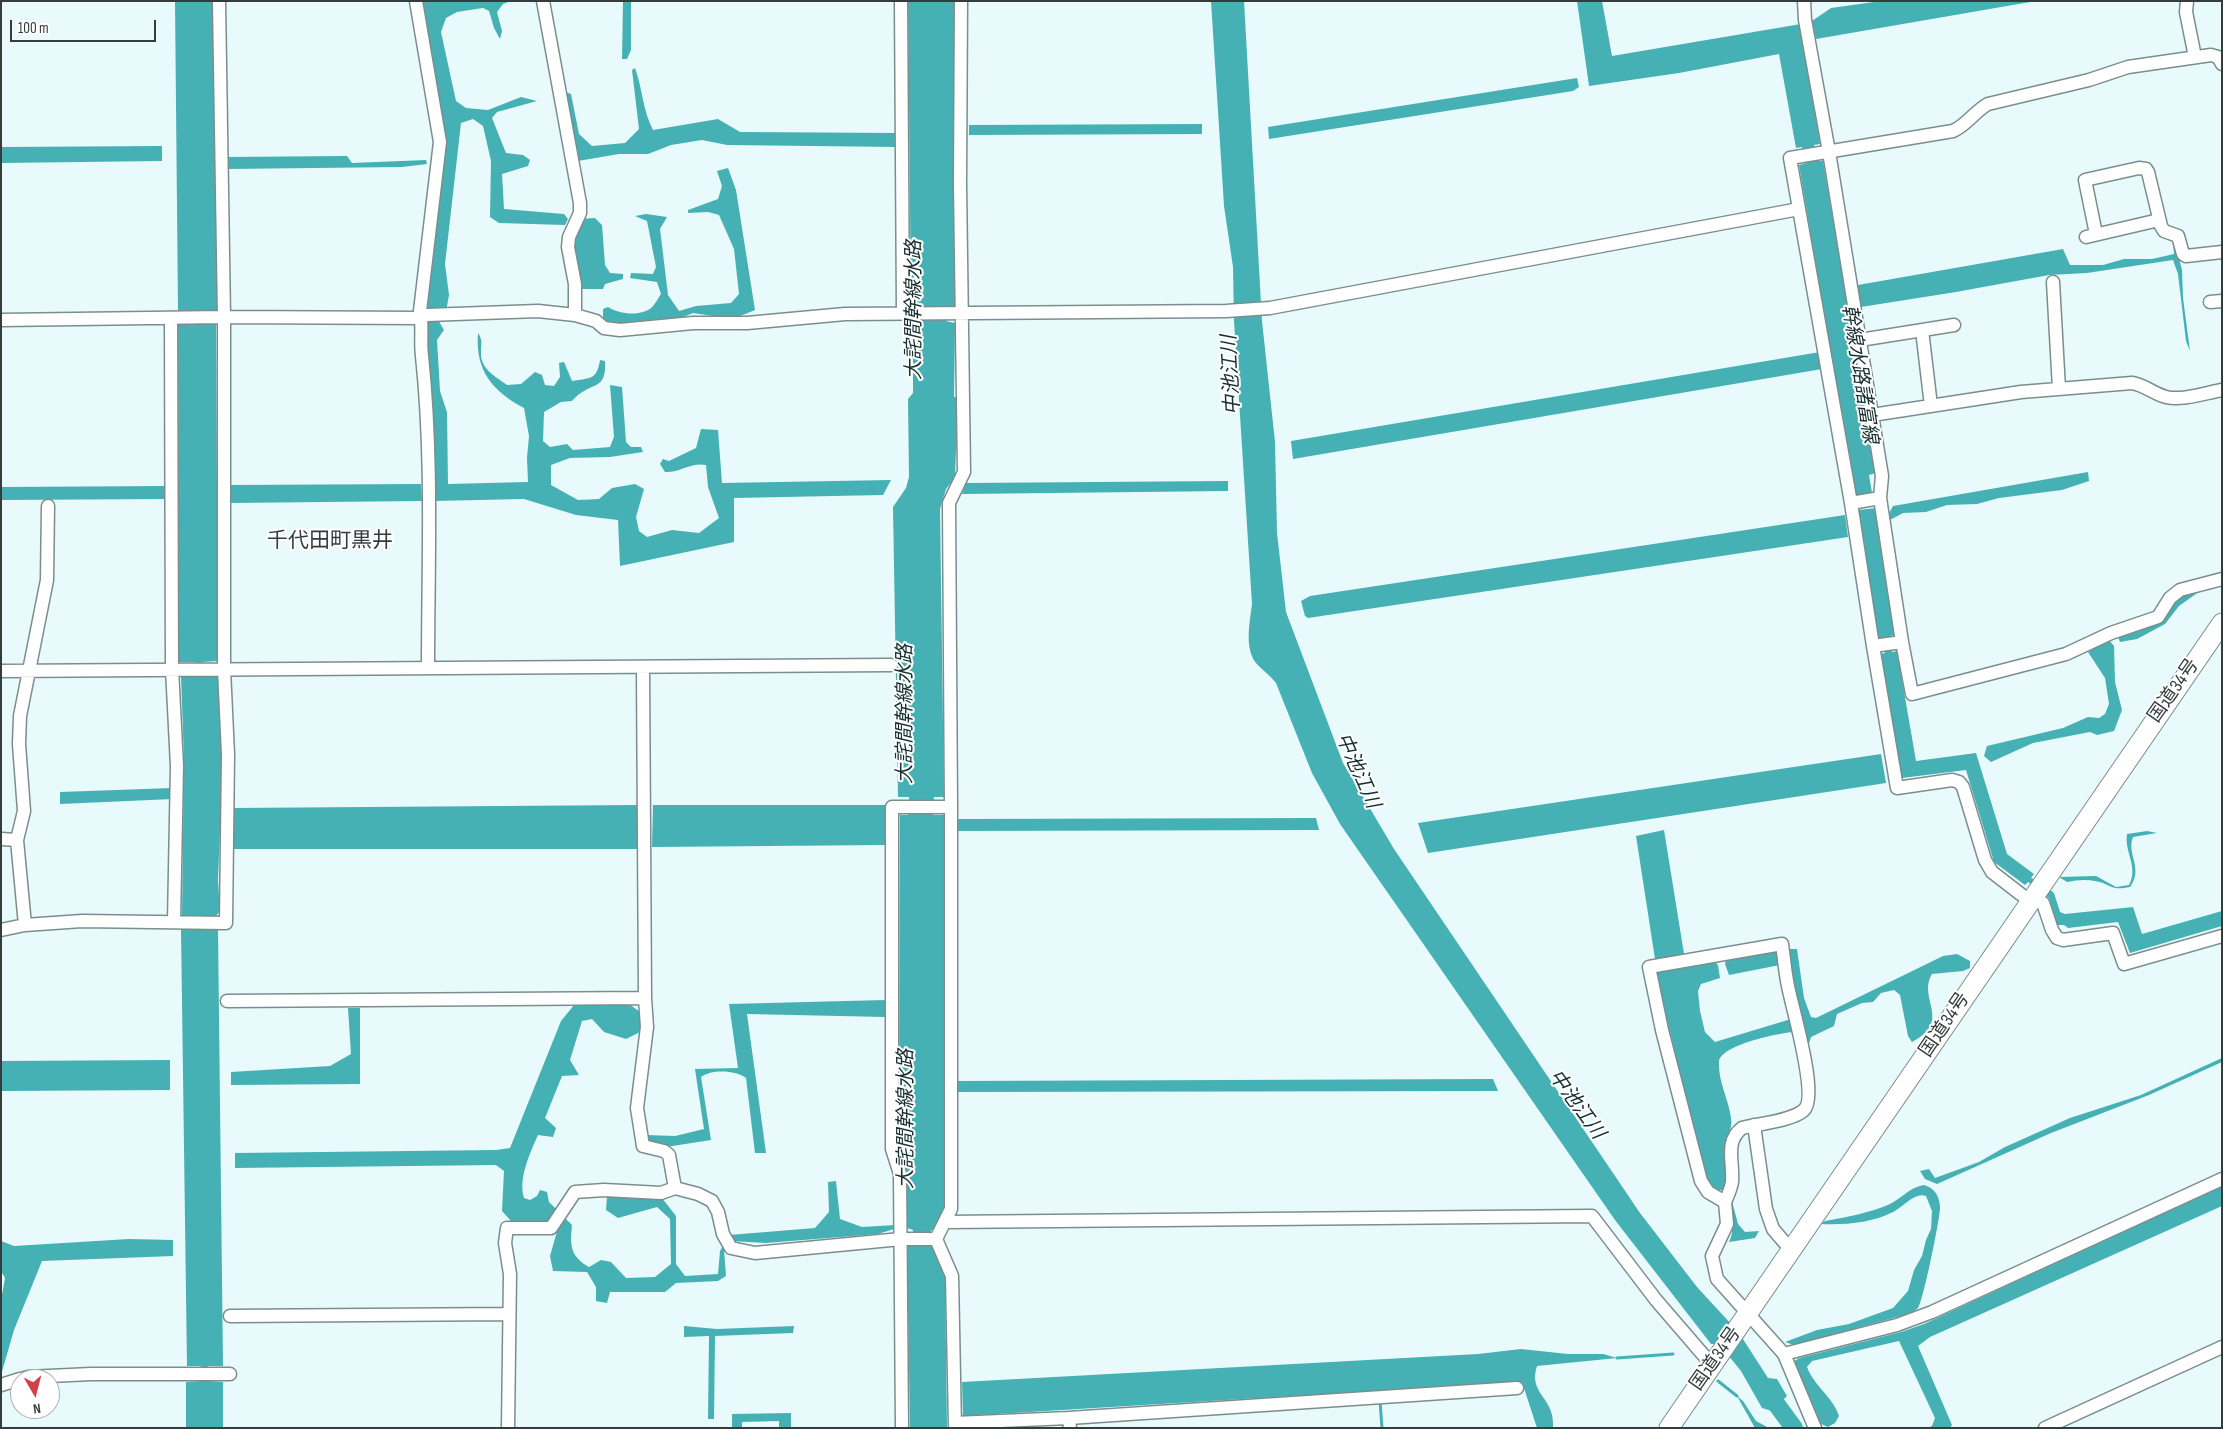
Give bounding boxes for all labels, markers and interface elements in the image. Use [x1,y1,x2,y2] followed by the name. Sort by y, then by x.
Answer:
[12,10,159,42] scale bar
[18,19,49,38] text: 100 m
[903,240,927,380] water label: 大詫間幹線水路
[1836,303,1882,445] water label: 幹線水路諸富線
[1218,334,1246,416] water label: 中池江川
[267,529,393,555] district label: 千代田町黒井
[894,644,918,784] water label: 大詫間幹線水路
[2144,655,2204,727] street label: 国道34号
[1330,730,1384,812] water label: 中池江川
[1915,988,1975,1062] street label: 国道34号
[895,1049,919,1189] water label: 大詫間幹線水路
[1543,1066,1609,1144] water label: 中池江川
[1686,1323,1746,1395] street label: 国道34号
[10,1369,60,1419] north arrow
[32,1399,42,1417] text: N

